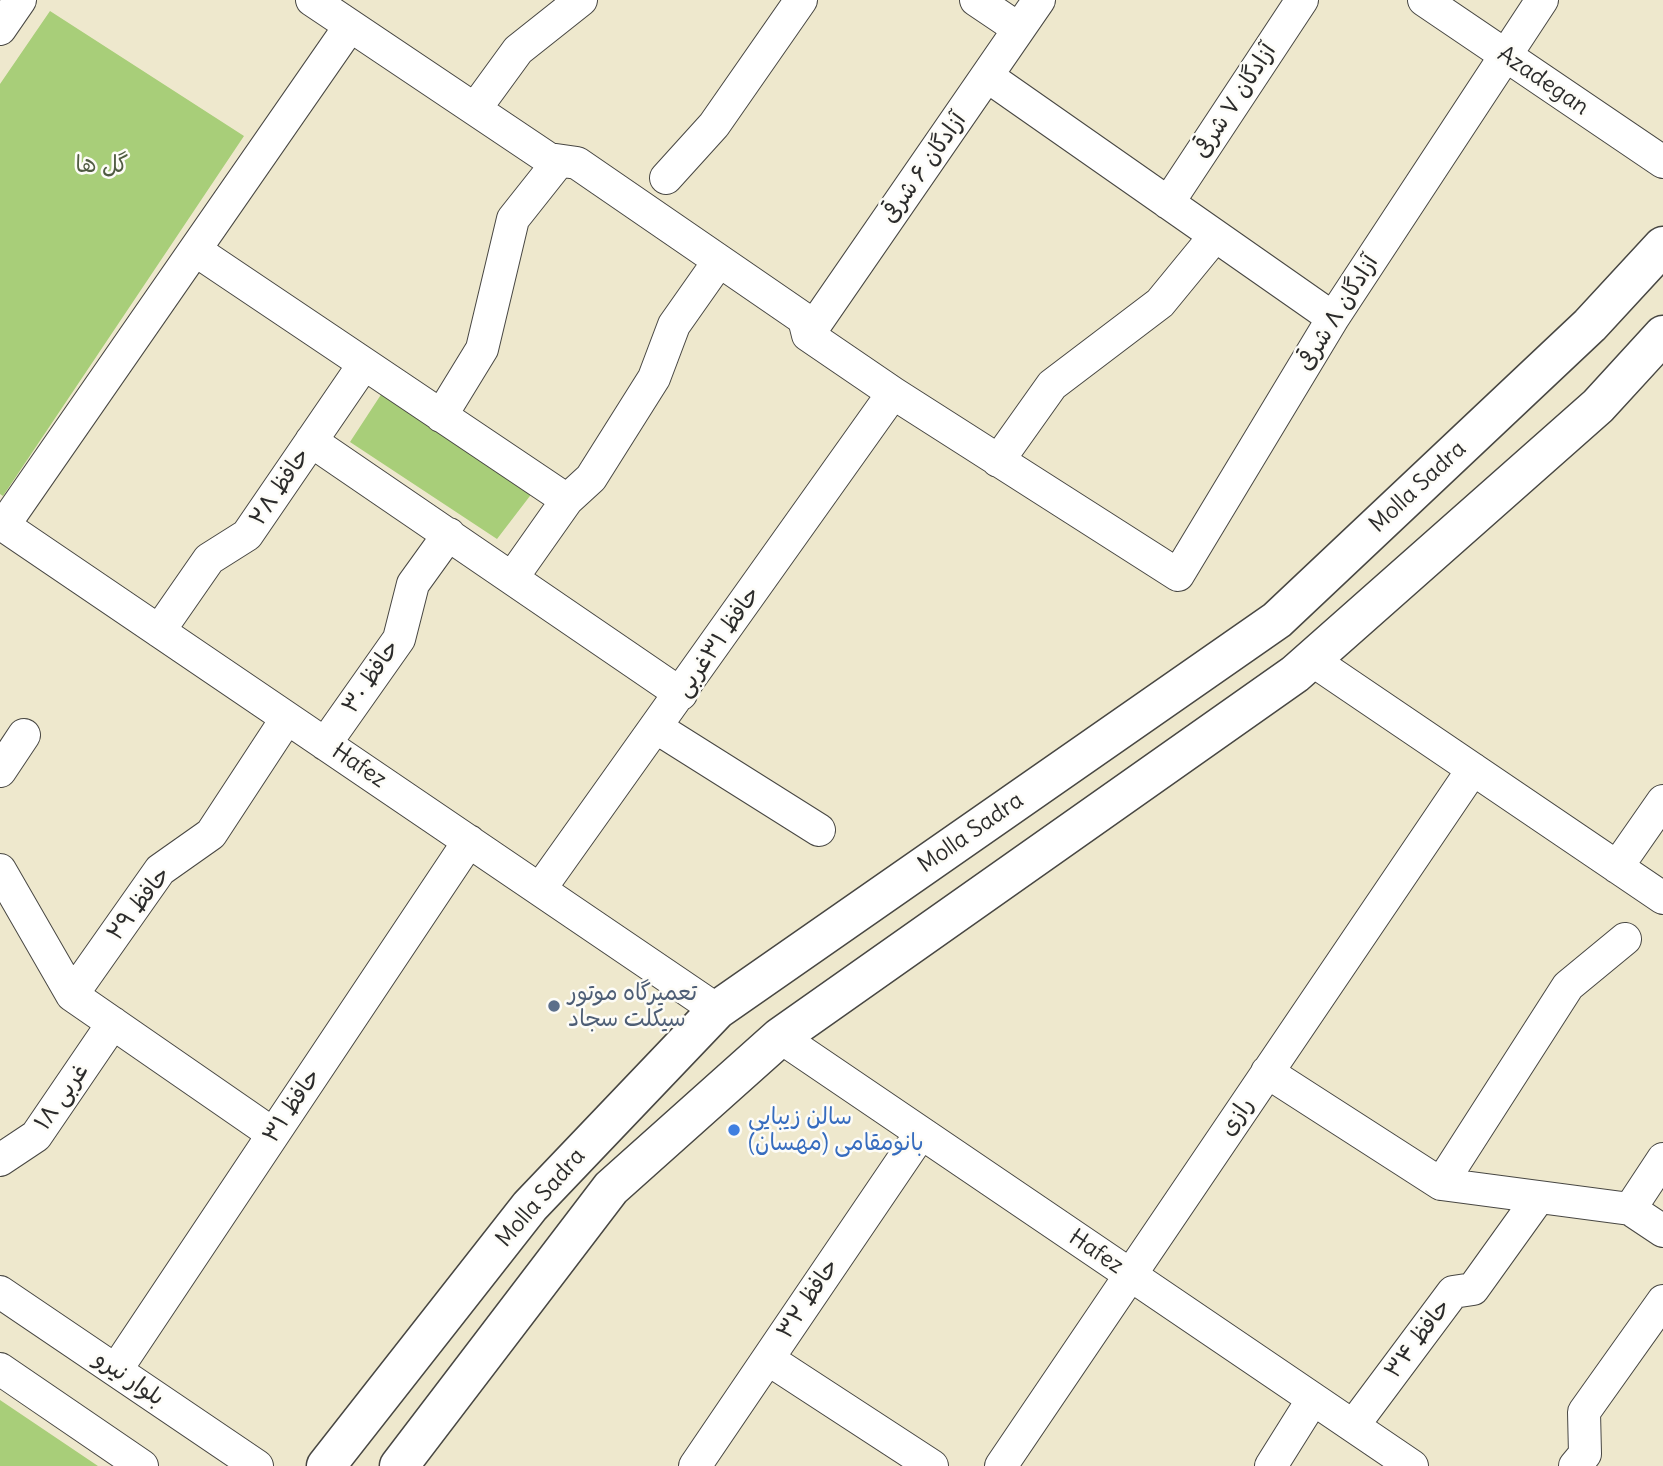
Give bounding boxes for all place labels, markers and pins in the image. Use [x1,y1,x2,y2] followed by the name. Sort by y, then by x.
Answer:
[568,979,697,1033] place label: تعمیرگاه موتور سیکلت سجاد
[546,998,562,1014] marker: تعمیرگاه موتور سیکلت سجاد
[748,1103,924,1157] place label: سالن زیبایی بانومقامی (مهسان)
[726,1122,742,1138] marker: سالن زیبایی بانومقامی (مهسان)

